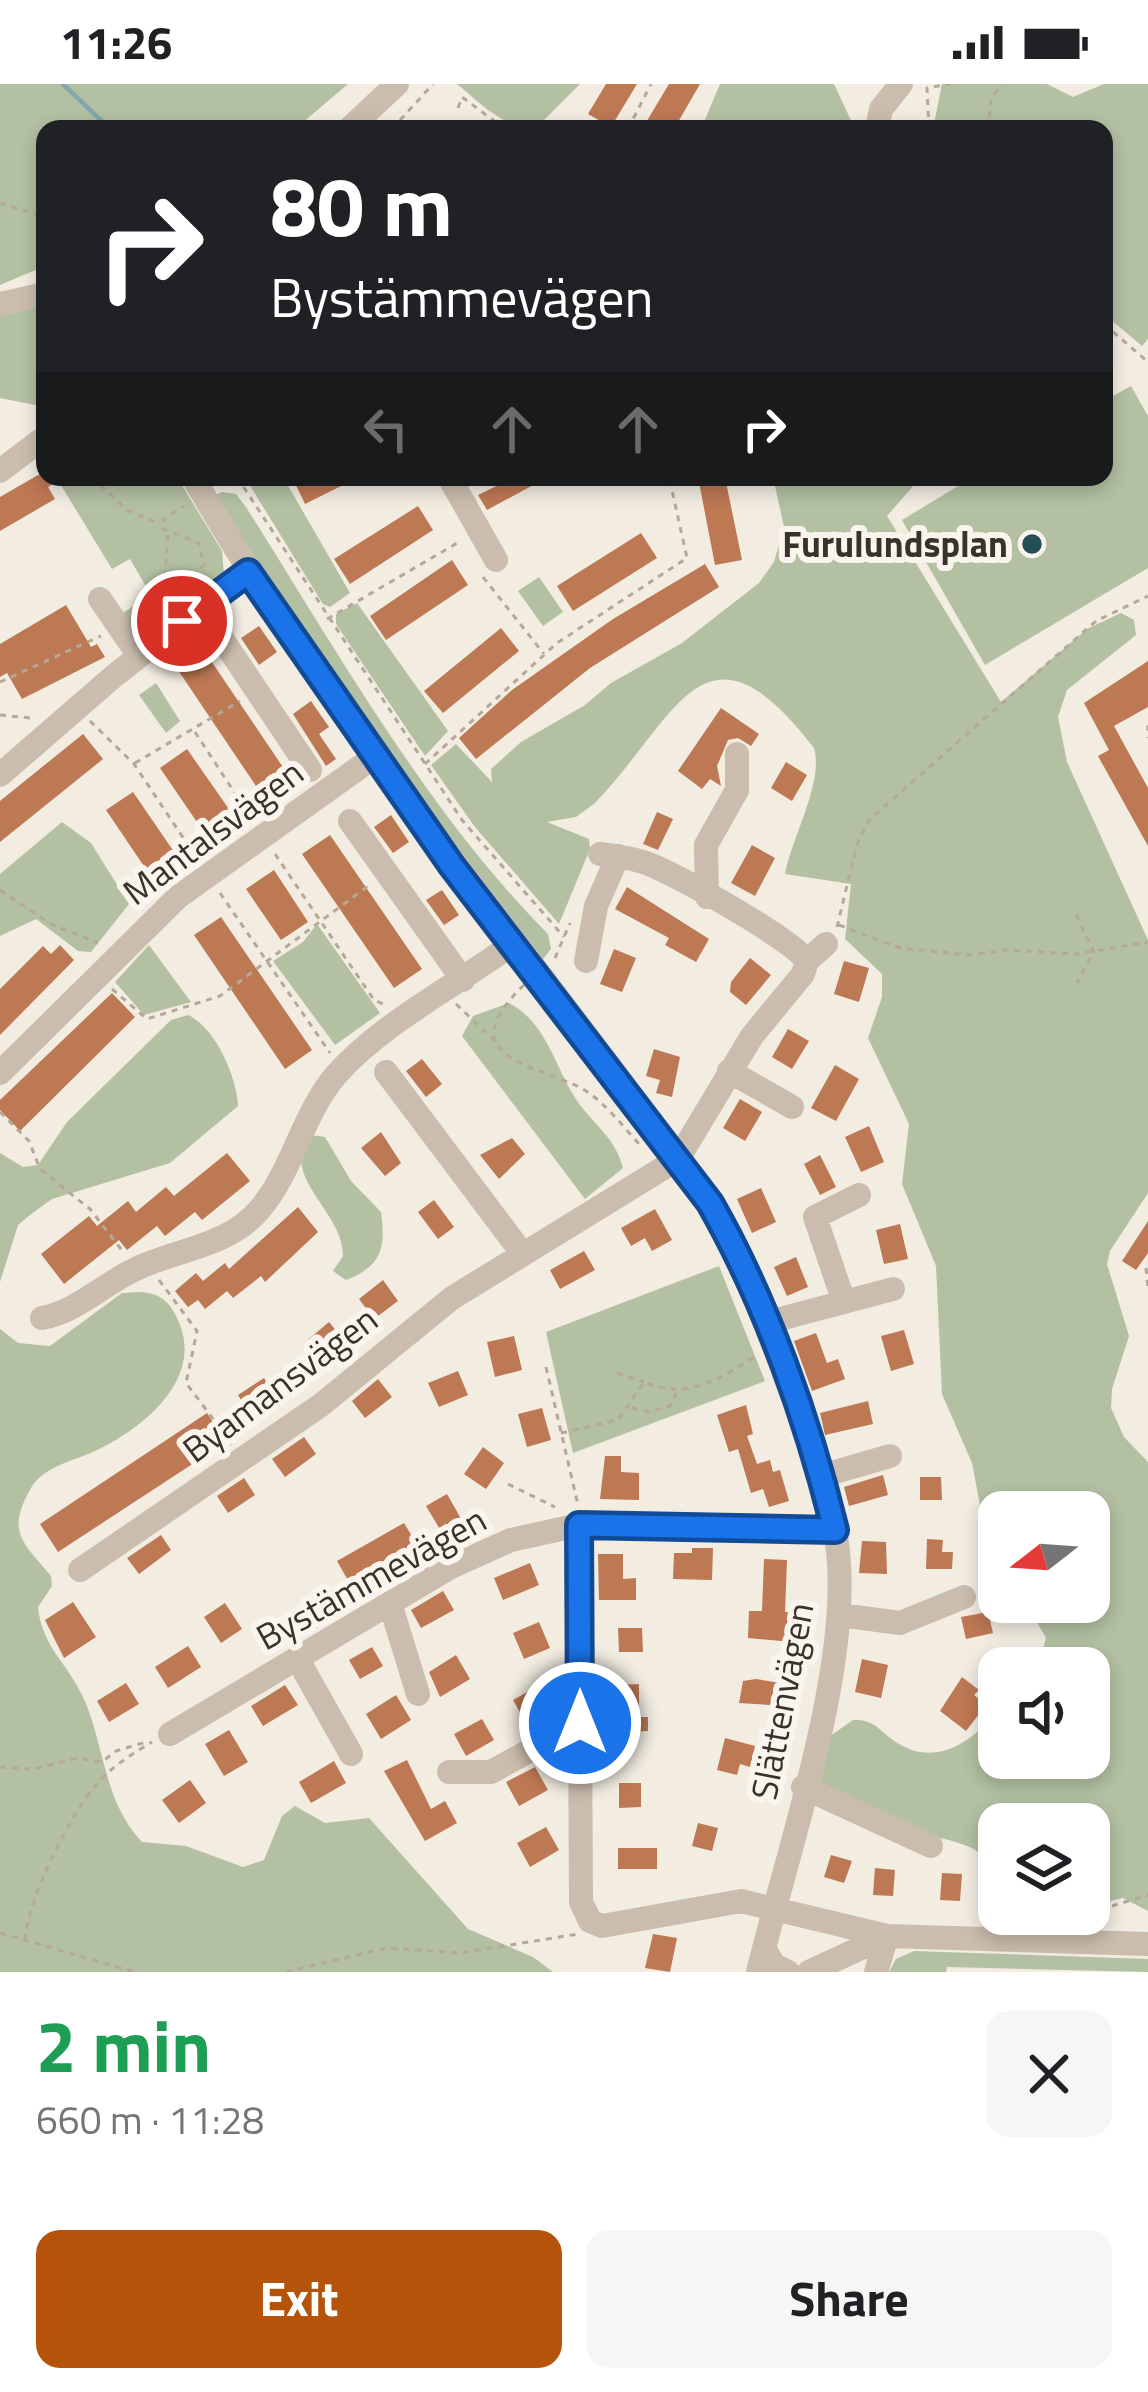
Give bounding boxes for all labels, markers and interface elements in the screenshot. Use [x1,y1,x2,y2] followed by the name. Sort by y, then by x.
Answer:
[60,8,172,76] text: 11:26
[270,141,453,269] text: 80 m
[72,168,228,324] icon: right
[270,256,654,338] text: Bystämmevägen
[353,396,419,462] icon: left
[479,396,545,462] icon: ahead
[605,396,671,462] icon: ahead
[731,396,797,462] icon: right
[782,516,1008,571] place label: Furulundsplan
[1019,531,1045,557] marker: Furulundsplan
[131,570,233,672] pin
[149,588,215,654] icon: arrive
[111,745,315,918] street label: Mantalsvägen
[170,1292,389,1475] street label: Byamansvägen
[978,1491,1110,1623] north arrow
[978,1491,1110,1935] map controls
[246,1492,496,1664] street label: Bystämmevägen
[735,1598,828,1804] street label: Slättenvägen
[978,1647,1110,1779] button: sound
[517,1660,643,1786] position arrow
[978,1803,1110,1935] button: layers
[36,1990,211,2100] text: 2 min
[986,2011,1112,2137] button: close
[36,2090,264,2149] text: 660 m · 11:28
[36,2230,562,2368] button: Exit
[586,2230,1112,2368] button: Share

